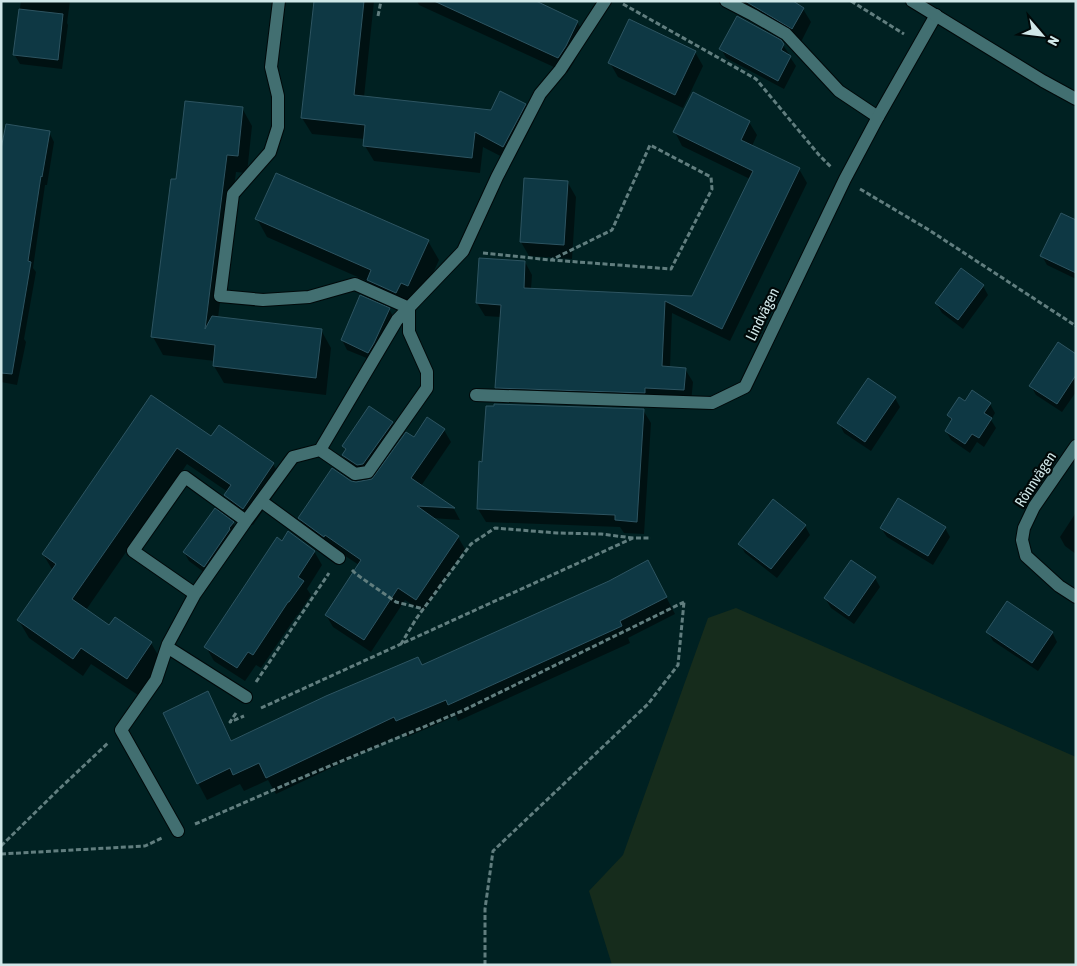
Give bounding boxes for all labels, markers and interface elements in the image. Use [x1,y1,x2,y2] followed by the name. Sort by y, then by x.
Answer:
[1017,10,1067,60] north arrow
[1044,34,1062,49] text: N
[742,285,782,343] street label: Lindvägen
[1011,448,1059,510] street label: Rönnvägen

